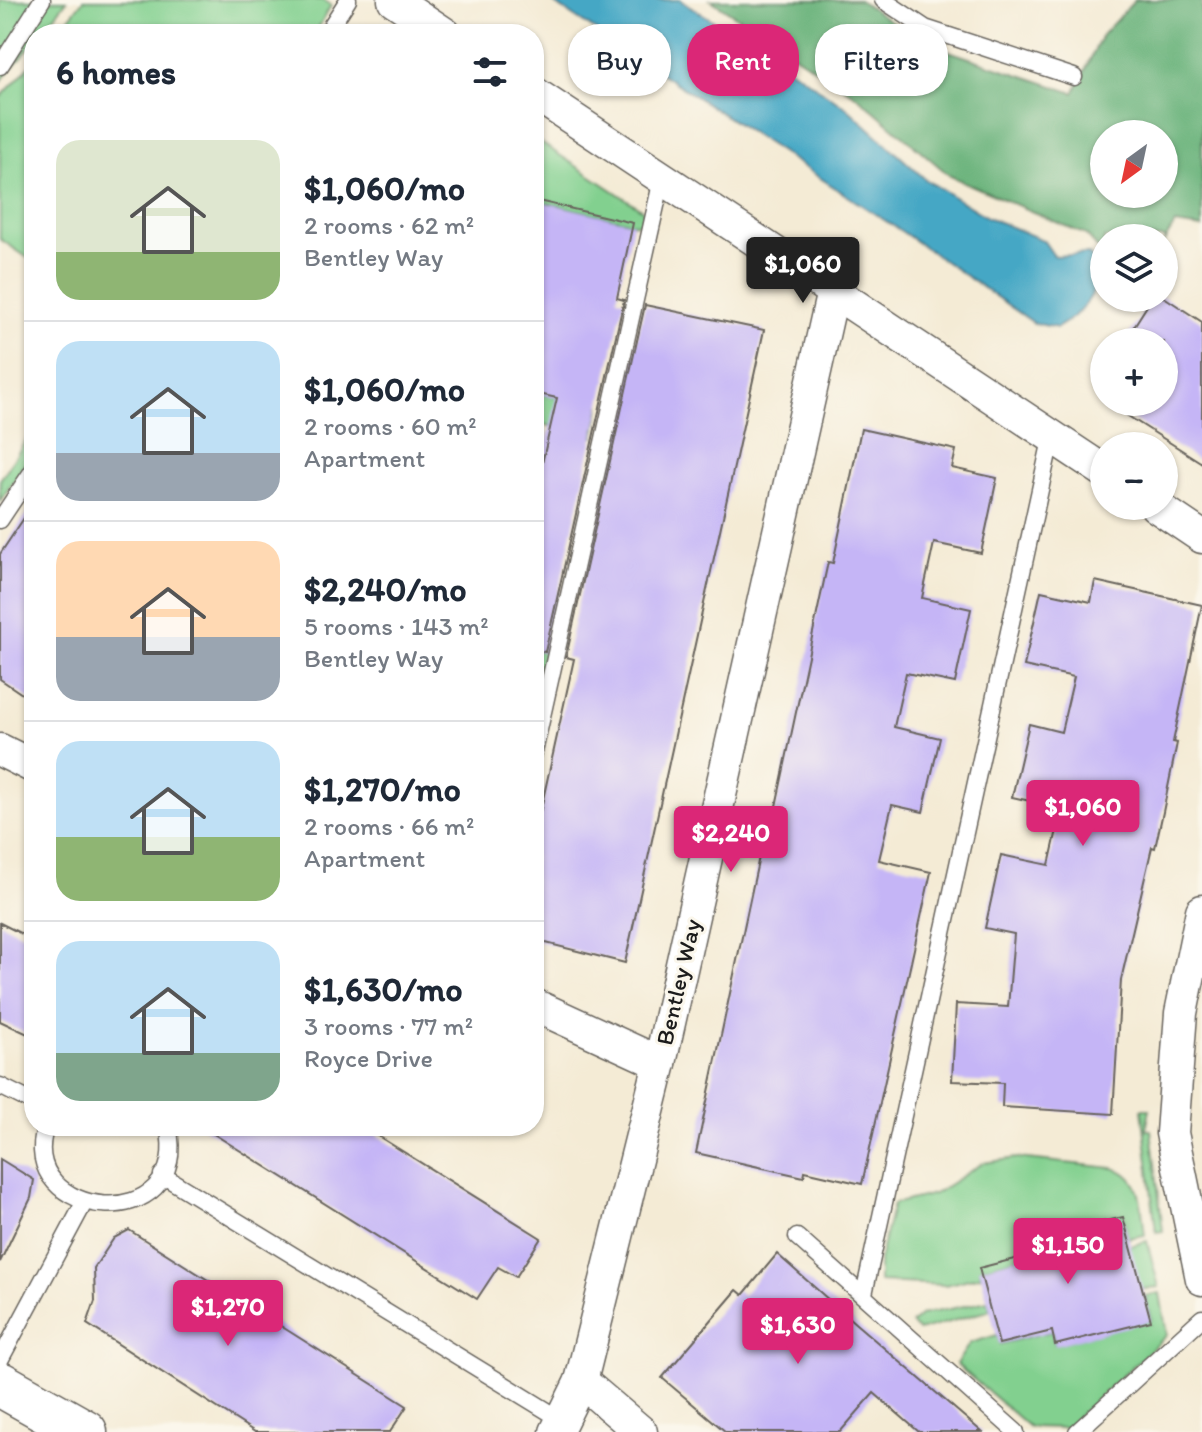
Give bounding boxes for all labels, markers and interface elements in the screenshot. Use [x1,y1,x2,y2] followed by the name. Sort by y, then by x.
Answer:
[568,24,671,96] chip: Buy
[687,24,799,96] chip: Rent
[815,24,948,96] chip: Filters
[468,50,512,94] icon: filters
[56,52,176,93] text: 6 homes
[1090,120,1178,208] north arrow
[1090,120,1178,520] map controls
[304,168,465,209] text: $1,060/mo
[120,172,216,268] icon: home
[304,209,474,241] text: 2 rooms · 62 m²
[1090,224,1178,312] button: layers
[738,237,868,305] pin: $1,060
[304,241,443,273] text: Bentley Way
[764,247,842,279] text: $1,060
[1090,328,1178,416] button: +
[304,369,465,410] text: $1,060/mo
[120,373,216,469] icon: home
[304,410,477,442] text: 2 rooms · 60 m²
[1090,432,1178,520] button: −
[304,442,425,474] text: Apartment
[304,569,467,610] text: $2,240/mo
[120,573,216,669] icon: home
[304,610,489,642] text: 5 rooms · 143 m²
[304,642,443,674] text: Bentley Way
[304,769,461,810] text: $1,270/mo
[120,773,216,869] icon: home
[1018,780,1148,848] pin: $1,060
[1044,790,1122,822] text: $1,060
[666,806,796,874] pin: $2,240
[304,810,474,842] text: 2 rooms · 66 m²
[692,816,770,848] text: $2,240
[304,842,425,874] text: Apartment
[649,916,707,1048] street label: Bentley Way
[304,969,463,1010] text: $1,630/mo
[120,973,216,1069] icon: home
[304,1010,473,1042] text: 3 rooms · 77 m²
[304,1042,433,1074] text: Royce Drive
[1003,1218,1133,1286] pin: $1,150
[1031,1228,1105,1260] text: $1,150
[163,1280,293,1348] pin: $1,270
[191,1290,265,1322] text: $1,270
[733,1298,863,1366] pin: $1,630
[760,1308,836,1340] text: $1,630

